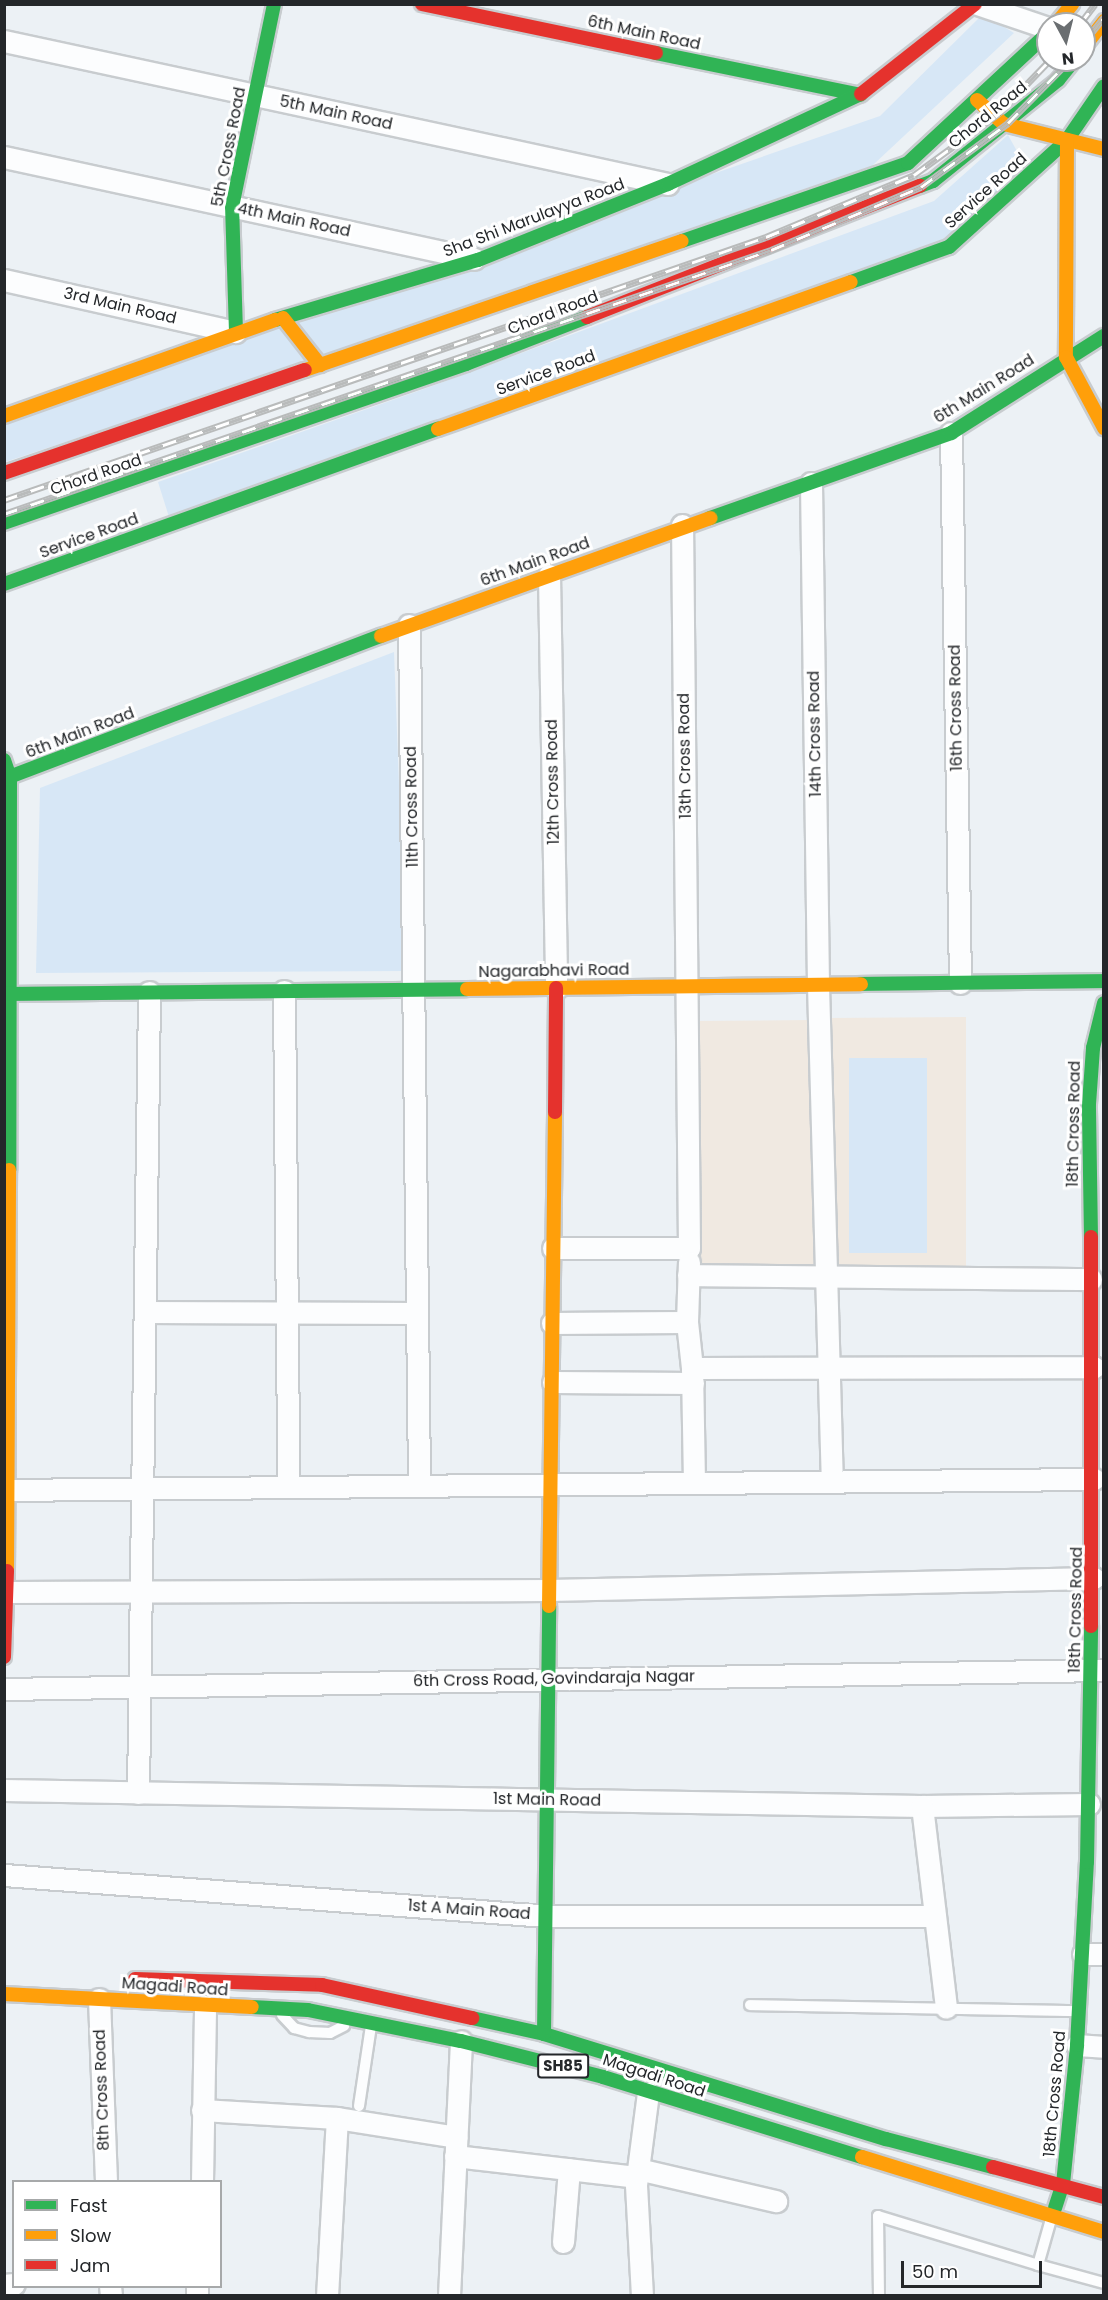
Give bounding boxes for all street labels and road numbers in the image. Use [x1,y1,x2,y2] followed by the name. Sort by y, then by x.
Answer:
[586,12,702,54] street label: 6th Main Road
[945,77,1031,153] street label: Chord Road
[208,86,250,208] street label: 5th Cross Road
[278,92,394,134] street label: 5th Main Road
[941,149,1031,233] street label: Service Road
[441,174,627,262] street label: Sha Shi Marulayya Road
[236,199,352,241] street label: 4th Main Road
[62,284,178,328] street label: 3rd Main Road
[505,287,601,339] street label: Chord Road
[494,346,598,400] street label: Service Road
[930,350,1038,428] street label: 6th Main Road
[48,450,144,500] street label: Chord Road
[37,509,141,563] street label: Service Road
[478,533,592,591] street label: 6th Main Road
[945,644,967,772] street label: 16th Cross Road
[804,671,826,797] street label: 14th Cross Road
[674,693,696,819] street label: 13th Cross Road
[23,703,137,763] street label: 6th Main Road
[542,719,564,845] street label: 12th Cross Road
[401,746,423,868] street label: 11th Cross Road
[478,960,630,982] street label: Nagarabhavi Road
[1063,1060,1085,1188] street label: 18th Cross Road
[1065,1546,1087,1674] street label: 18th Cross Road
[413,1667,695,1691] street label: 6th Cross Road, Govindaraja Nagar
[493,1789,601,1811] street label: 1st Main Road
[407,1896,531,1924] street label: 1st A Main Road
[121,1974,229,2000] street label: Magadi Road
[90,2029,114,2151] street label: 8th Cross Road
[1040,2030,1070,2158] street label: 18th Cross Road
[600,2050,708,2102] street label: Magadi Road
[536,2054,590,2078] road number: SH85

